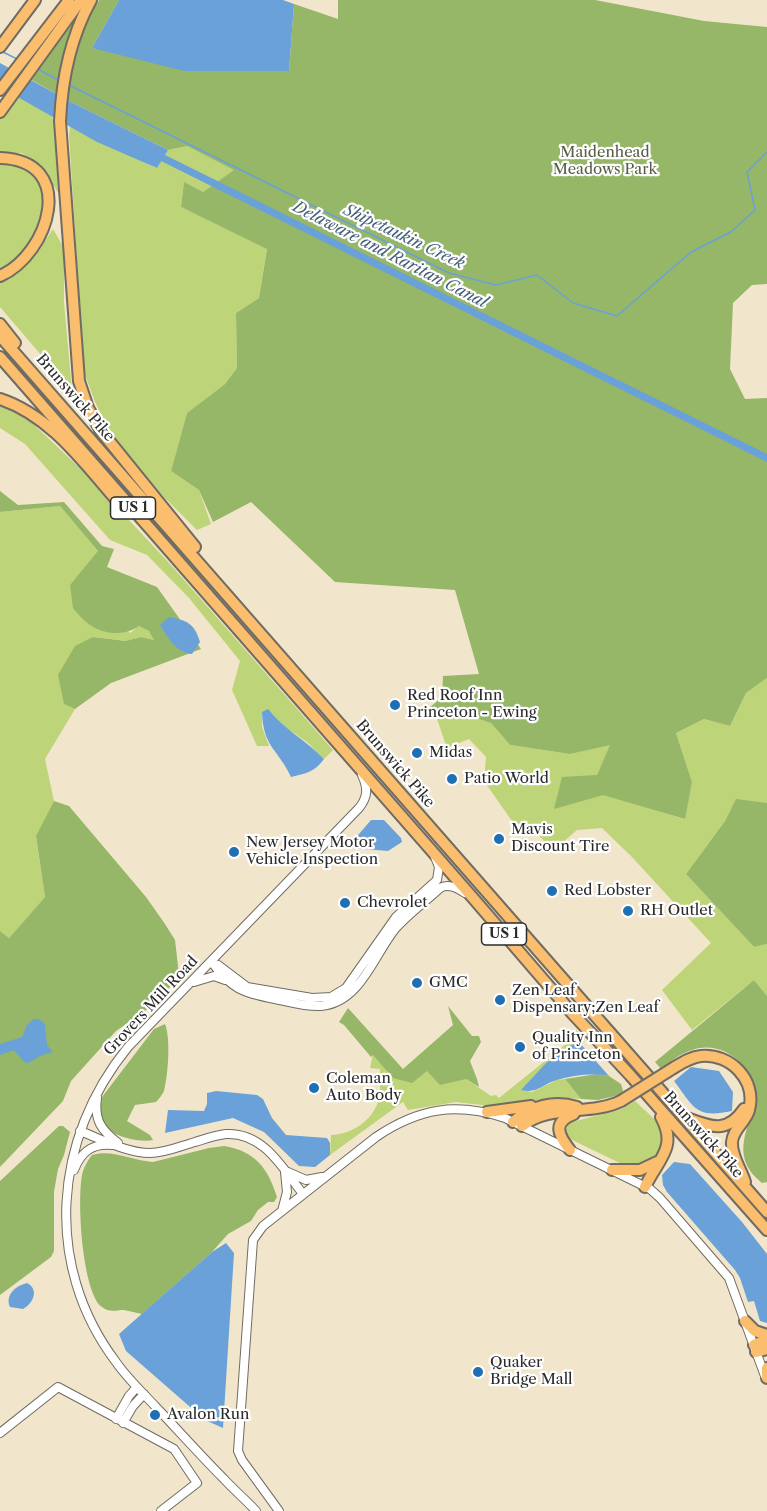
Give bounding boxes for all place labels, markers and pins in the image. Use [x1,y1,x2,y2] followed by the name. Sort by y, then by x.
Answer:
[407,687,537,722] place label: Red Roof Inn Princeton - Ewing
[388,698,402,712] marker: Red Roof Inn Princeton - Ewing
[429,744,472,762] place label: Midas
[410,746,424,760] marker: Midas
[464,770,549,788] place label: Patio World
[445,772,459,786] marker: Patio World
[511,821,609,856] place label: Mavis Discount Tire
[492,832,506,846] marker: Mavis Discount Tire
[246,834,378,869] place label: New Jersey Motor Vehicle Inspection
[227,845,241,859] marker: New Jersey Motor Vehicle Inspection
[564,882,651,900] place label: Red Lobster
[545,884,559,898] marker: Red Lobster
[357,894,428,912] place label: Chevrolet
[338,896,352,910] marker: Chevrolet
[640,902,713,920] place label: RH Outlet
[621,904,635,918] marker: RH Outlet
[429,974,468,992] place label: GMC
[410,976,424,990] marker: GMC
[512,982,659,1017] place label: Zen Leaf Dispensary;Zen Leaf
[493,993,507,1007] marker: Zen Leaf Dispensary;Zen Leaf
[532,1029,621,1064] place label: Quality Inn of Princeton
[513,1040,527,1054] marker: Quality Inn of Princeton
[326,1070,402,1105] place label: Coleman Auto Body
[307,1081,321,1095] marker: Coleman Auto Body
[490,1354,573,1389] place label: Quaker Bridge Mall
[471,1365,485,1379] marker: Quaker Bridge Mall
[167,1406,249,1424] place label: Avalon Run
[148,1408,162,1422] marker: Avalon Run

